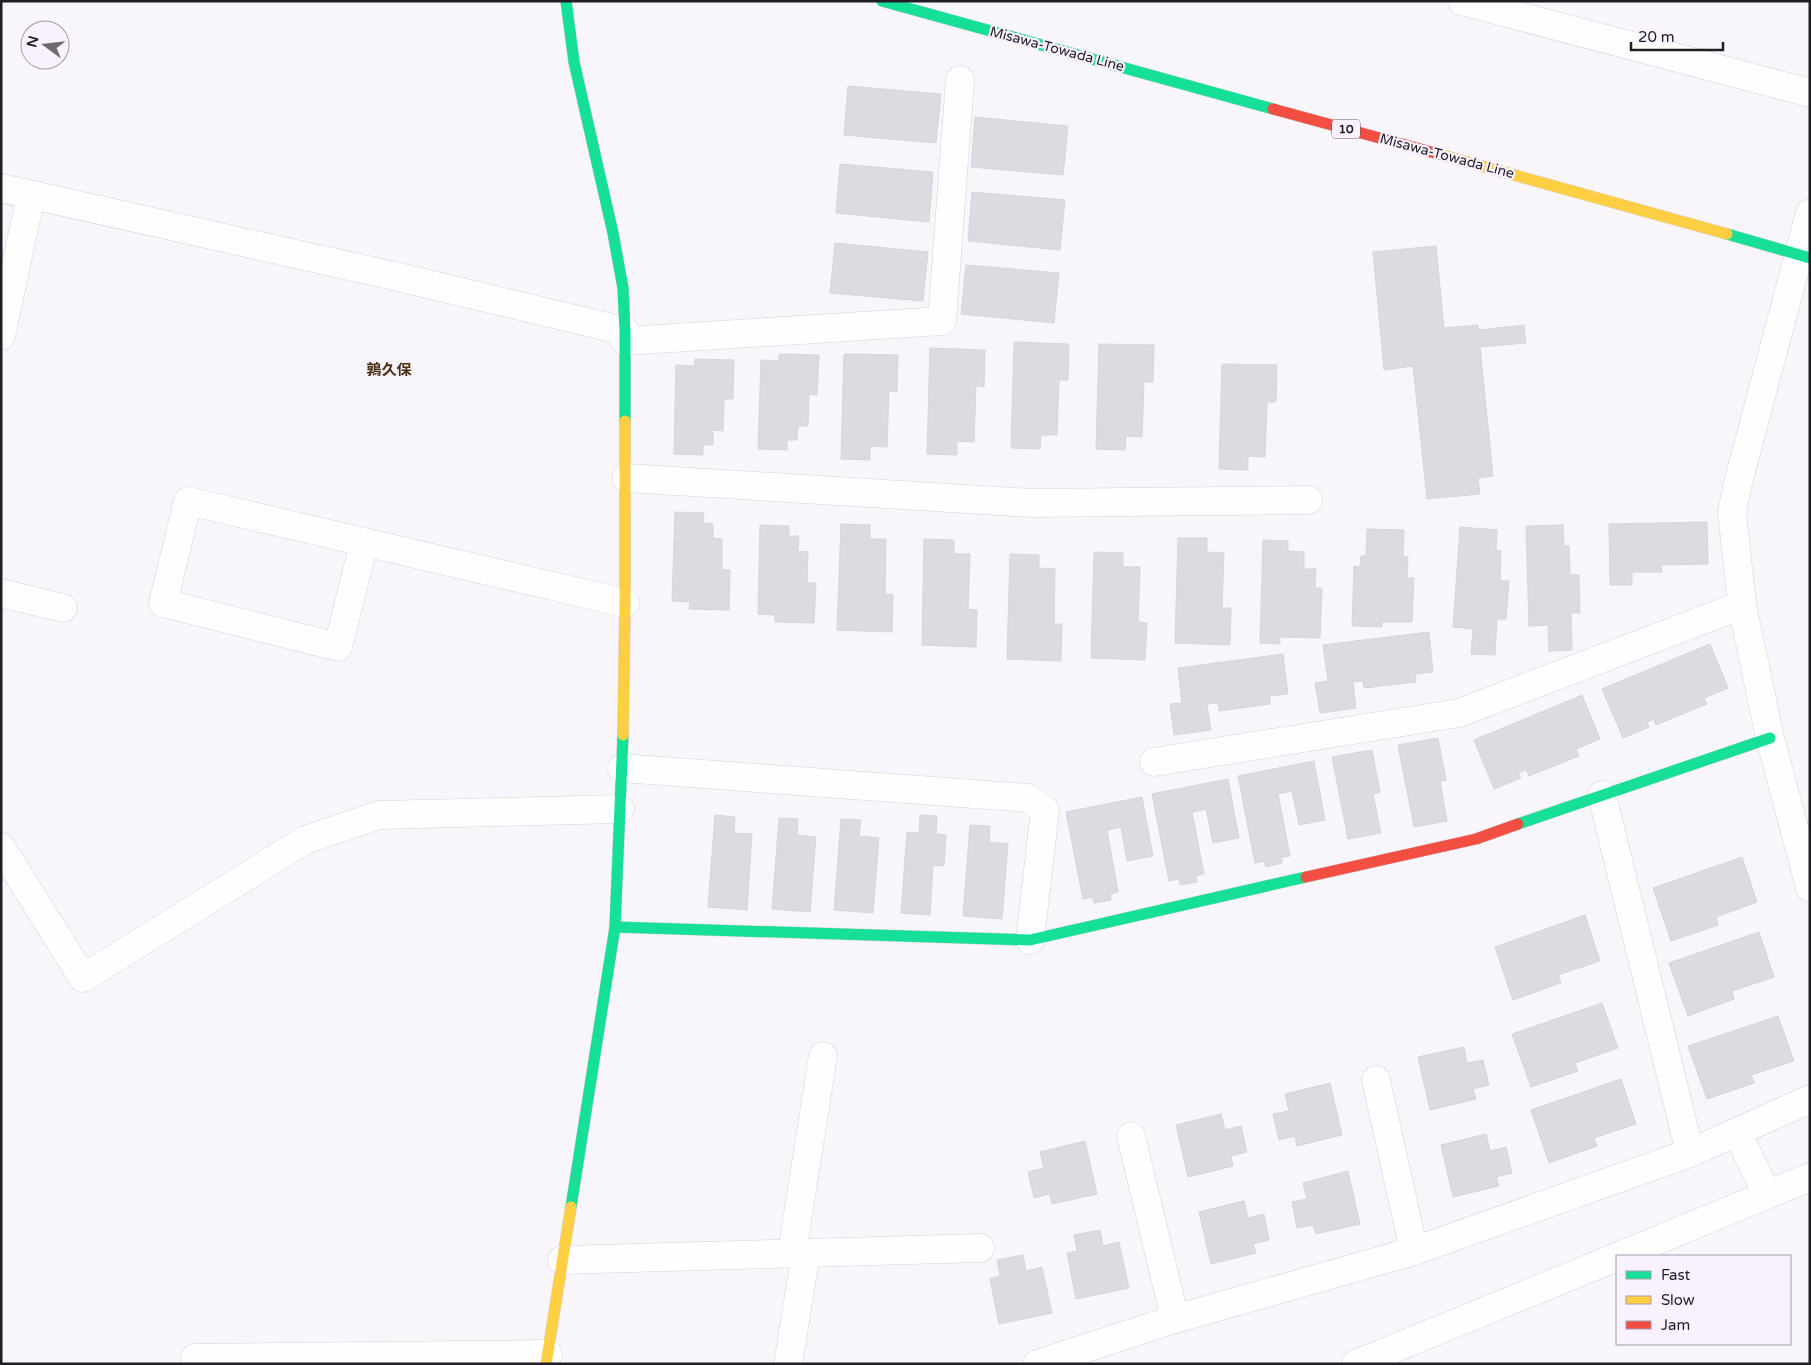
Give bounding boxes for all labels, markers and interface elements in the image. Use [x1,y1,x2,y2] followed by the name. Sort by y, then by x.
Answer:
[20,20,70,70] north arrow
[1631,20,1724,52] scale bar
[988,23,1126,75] street label: Misawa-Towada Line
[1638,28,1675,46] text: 20 m
[23,34,43,49] text: N
[1332,120,1360,138] road number: 10
[1378,130,1516,182] street label: Misawa-Towada Line
[366,361,412,379] district label: 鶉久保
[1616,1255,1791,1345] legend
[1661,1266,1691,1284] text: Fast
[1661,1291,1695,1309] text: Slow
[1661,1316,1690,1334] text: Jam

